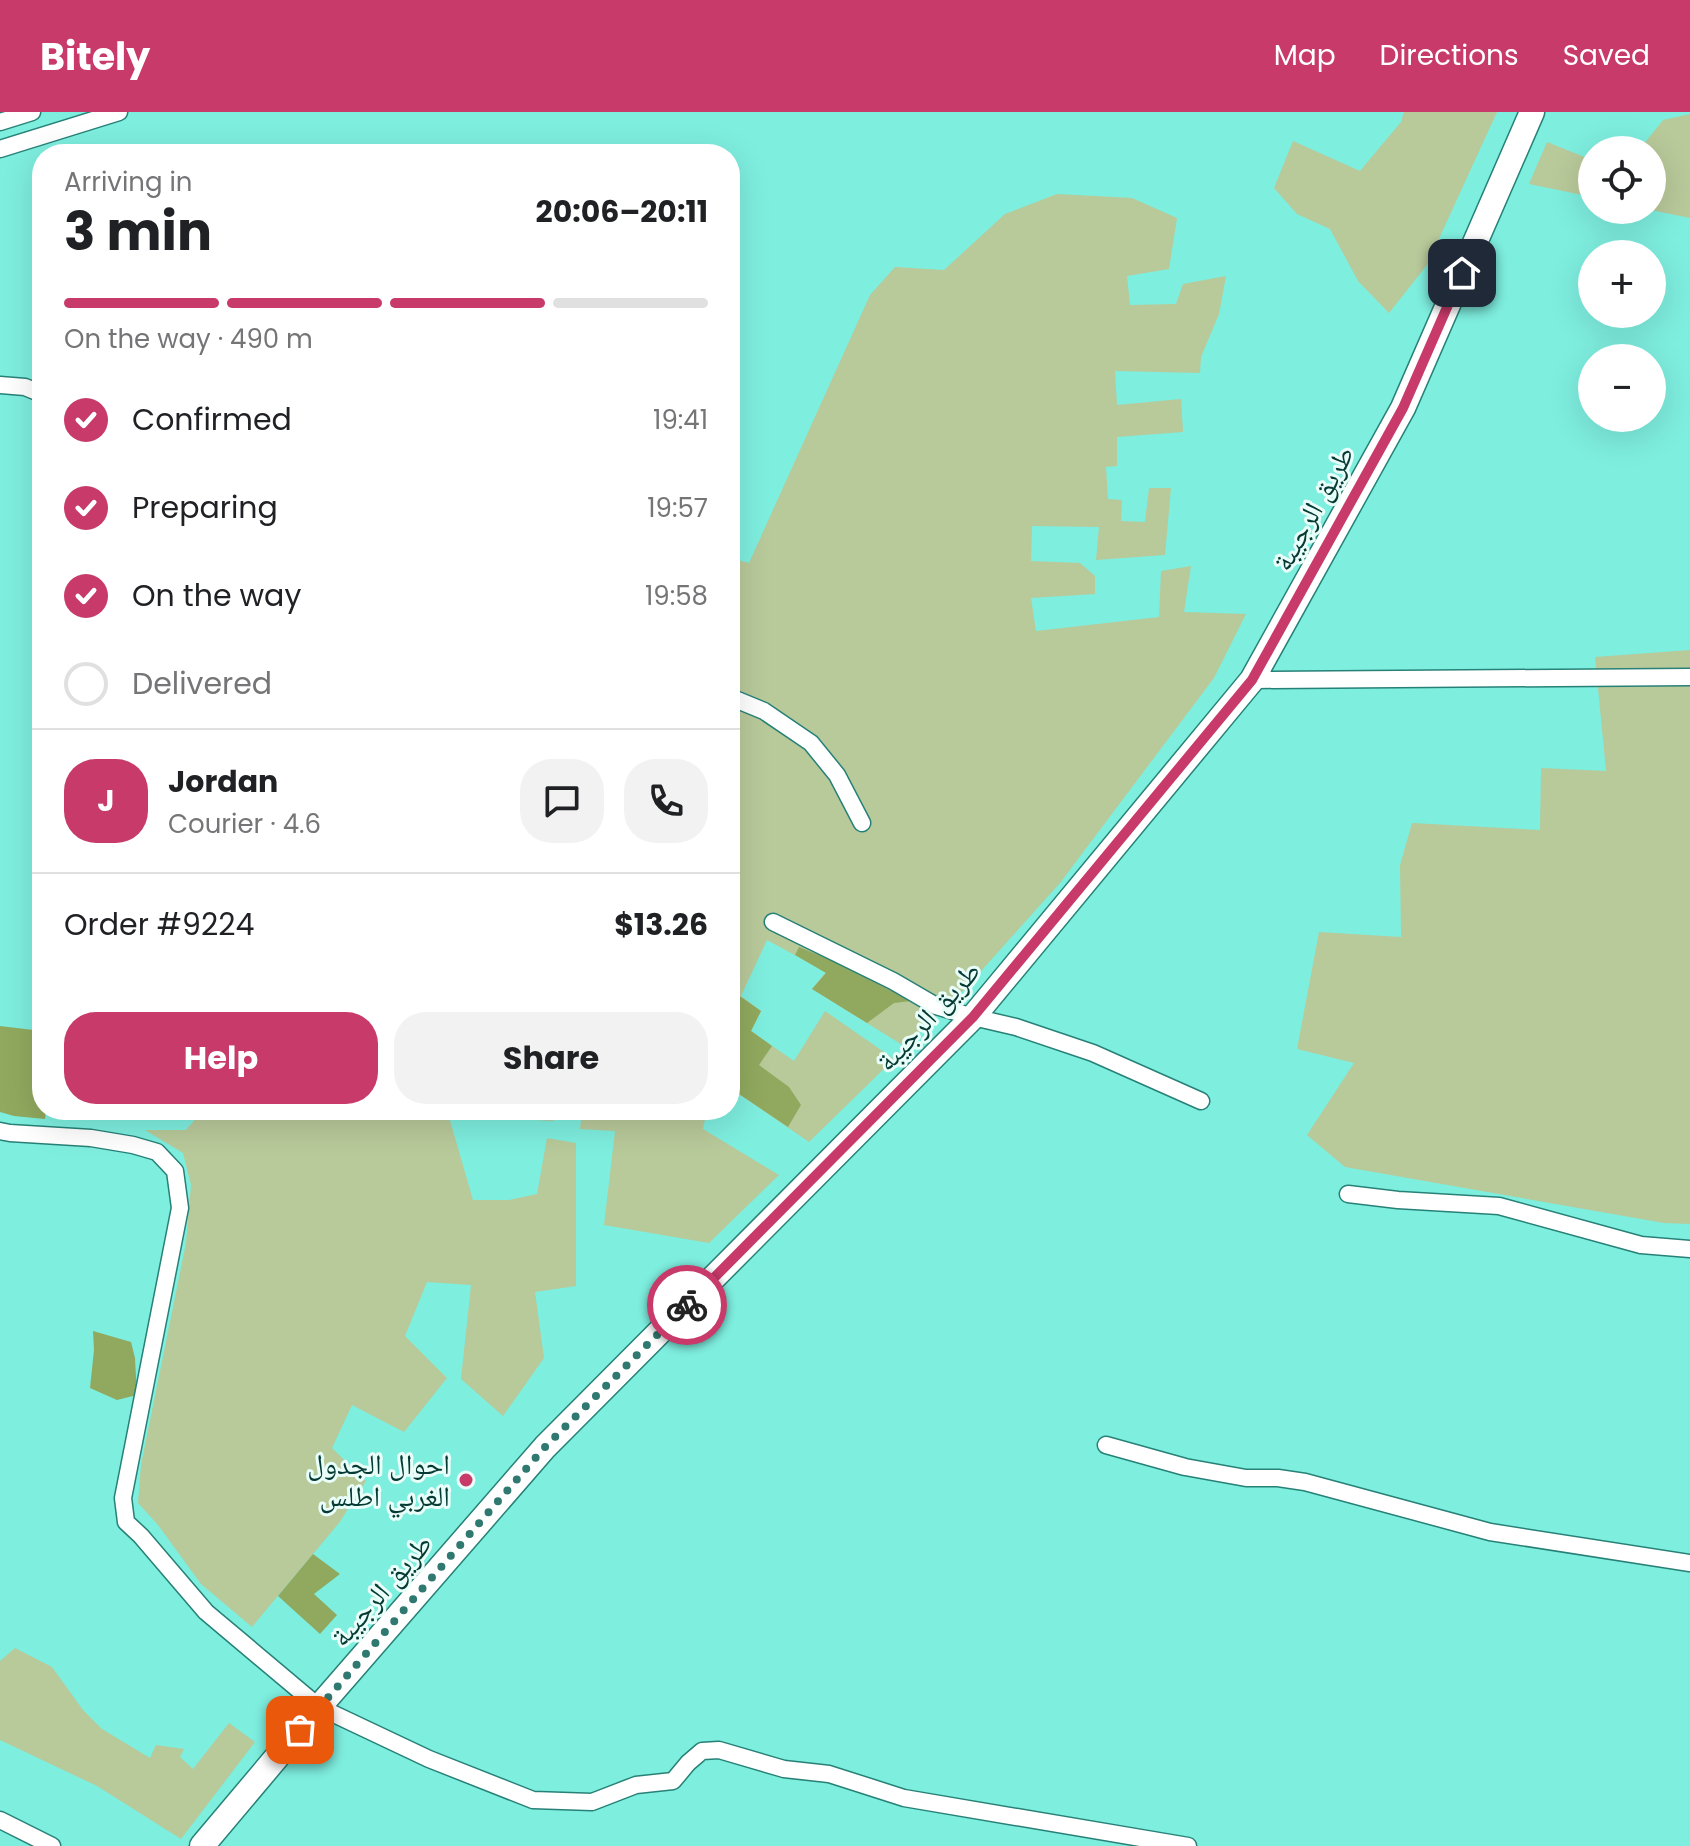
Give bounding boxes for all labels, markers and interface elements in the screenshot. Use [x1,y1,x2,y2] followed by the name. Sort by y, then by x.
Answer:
[40,30,150,83] text: Bitely
[1274,36,1336,75] text: Map
[1380,36,1519,75] text: Directions
[1563,36,1650,75] text: Saved
[1578,136,1666,432] map controls
[1578,136,1666,224] button: locate
[64,164,193,200] text: Arriving in
[536,190,708,233] text: 20:06–20:11
[64,195,212,268] text: 3 min
[1428,239,1496,307] pin
[1578,240,1666,328] button: +
[1440,251,1484,295] icon: home
[64,321,313,357] text: On the way · 490 m
[1578,344,1666,432] button: −
[64,398,108,442] icon: check
[132,398,292,441] text: Confirmed
[653,402,708,438] text: 19:41
[1263,439,1364,578] street label: طريق الرجيبة
[64,486,108,530] icon: check
[132,486,278,529] text: Preparing
[647,490,708,526] text: 19:57
[64,574,108,618] icon: check
[132,574,301,617] text: On the way
[645,578,708,614] text: 19:58
[132,662,272,705] text: Delivered
[520,759,604,843] button: chat
[624,759,708,843] button: phone
[168,760,278,803] text: Jordan
[97,779,115,822] text: J
[168,806,321,842] text: Courier · 4.6
[64,903,254,946] text: Order #9224
[614,903,708,946] text: $13.26
[867,953,990,1080] street label: طريق الرجيبة
[64,1012,378,1104] button: Help
[394,1012,708,1104] button: Share
[647,1265,727,1345] courier
[665,1283,709,1327] icon: bike
[307,1445,450,1519] place label: احوال الجدول الغربي اطلس
[457,1471,475,1489] marker: احوال الجدول الغربي اطلس
[322,1526,441,1655] street label: طريق الرجيبة
[266,1696,334,1764] pin
[278,1708,322,1752] icon: bag

